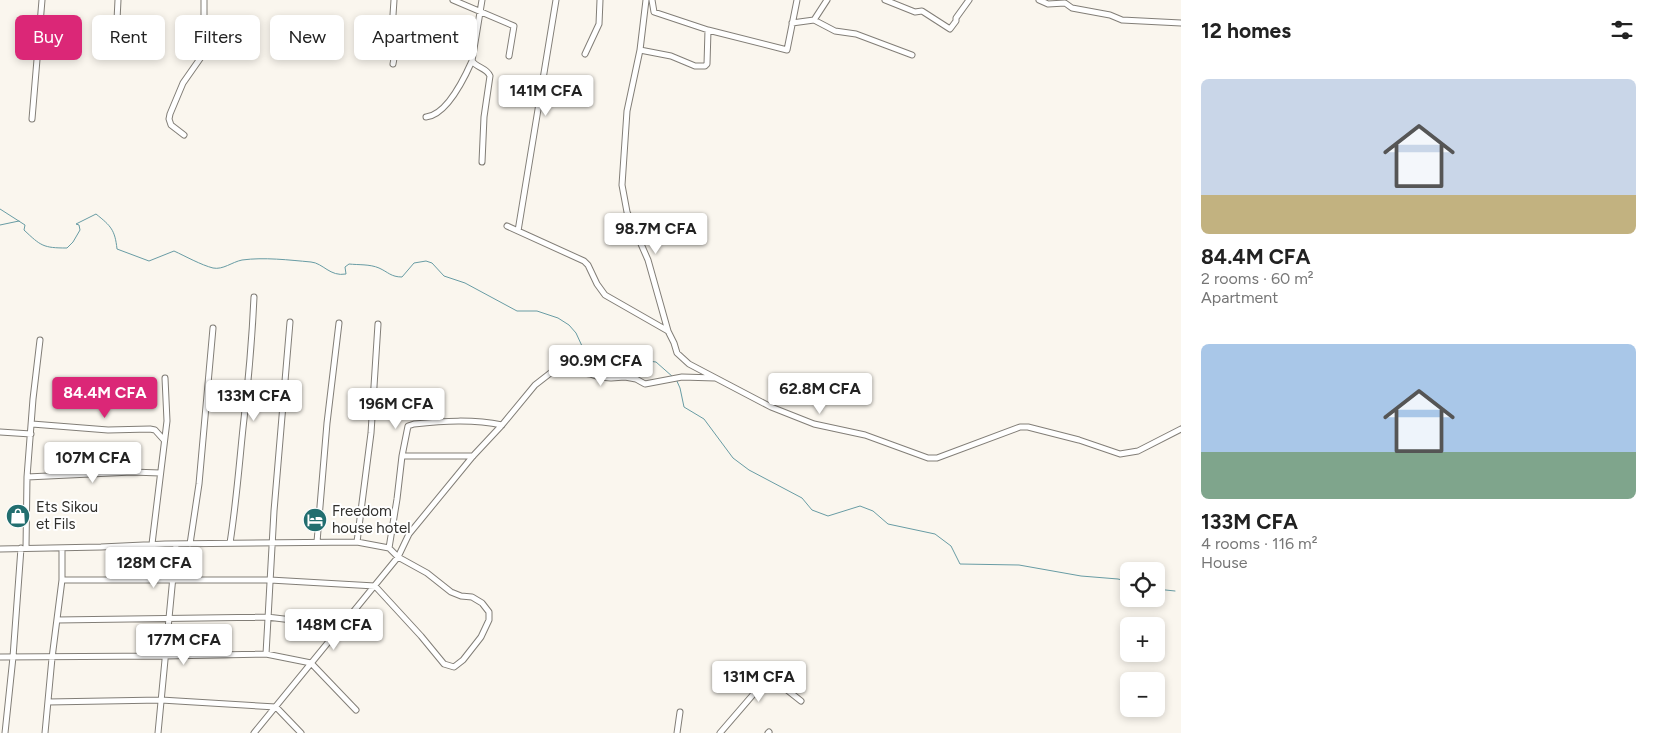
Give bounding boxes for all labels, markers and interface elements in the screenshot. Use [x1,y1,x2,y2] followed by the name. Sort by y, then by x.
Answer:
[15,15,82,60] chip: Buy
[92,15,165,60] chip: Rent
[175,15,260,60] chip: Filters
[270,15,344,60] chip: New
[354,15,477,60] chip: Apartment
[1608,16,1636,44] icon: filters
[1201,18,1291,43] text: 12 homes
[494,74,598,117] pin: 141M CFA
[509,81,583,100] text: 141M CFA
[1374,111,1464,201] icon: home
[599,212,713,255] pin: 98.7M CFA
[615,219,697,238] text: 98.7M CFA
[1201,244,1311,269] text: 84.4M CFA
[1201,269,1314,288] text: 2 rooms · 60 m²
[1201,288,1278,307] text: Apartment
[544,344,658,387] pin: 90.9M CFA
[560,351,642,370] text: 90.9M CFA
[763,372,877,415] pin: 62.8M CFA
[48,376,162,419] pin: 84.4M CFA
[1374,376,1464,466] icon: home
[779,379,861,398] text: 62.8M CFA
[202,380,306,422] pin: 133M CFA
[63,383,147,402] text: 84.4M CFA
[217,386,291,405] text: 133M CFA
[344,388,448,430] pin: 196M CFA
[359,394,433,413] text: 196M CFA
[41,442,145,484] pin: 107M CFA
[55,448,131,467] text: 107M CFA
[36,498,98,533] place label: Ets Sikou et Fils
[332,502,411,537] place label: Freedom house hotel
[5,503,31,529] shop icon: Ets Sikou et Fils
[302,507,328,533] hotel icon: Freedom house hotel
[1201,509,1298,534] text: 133M CFA
[1201,534,1318,553] text: 4 rooms · 116 m²
[102,546,206,589] pin: 128M CFA
[116,553,192,572] text: 128M CFA
[1201,553,1247,572] text: House
[1120,562,1165,717] map controls
[1120,562,1165,607] button: locate
[282,608,386,651] pin: 148M CFA
[296,615,372,634] text: 148M CFA
[1120,617,1165,662] button: +
[132,624,236,666] pin: 177M CFA
[147,630,221,649] text: 177M CFA
[707,660,811,703] pin: 131M CFA
[723,667,795,686] text: 131M CFA
[1120,672,1165,717] button: −

